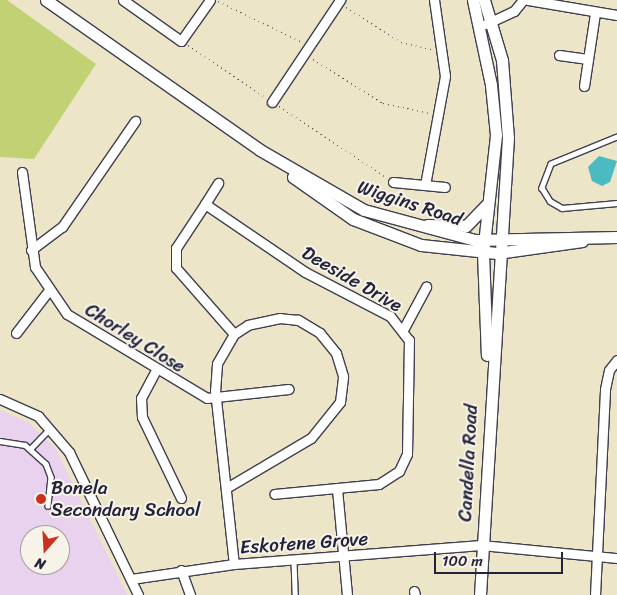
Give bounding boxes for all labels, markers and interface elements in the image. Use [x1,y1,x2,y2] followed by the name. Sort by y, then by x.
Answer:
[355,175,465,231] street label: Wiggins Road
[298,241,406,317] street label: Deeside Drive
[80,298,190,378] street label: Chorley Close
[454,404,482,522] street label: Candella Road
[51,477,200,521] place label: Bonela Secondary School
[35,493,47,505] marker: Bonela Secondary School
[20,525,70,575] north arrow
[239,527,369,559] street label: Eskotene Grove
[437,542,566,574] scale bar
[442,548,483,574] text: 100 m
[32,550,49,577] text: N

